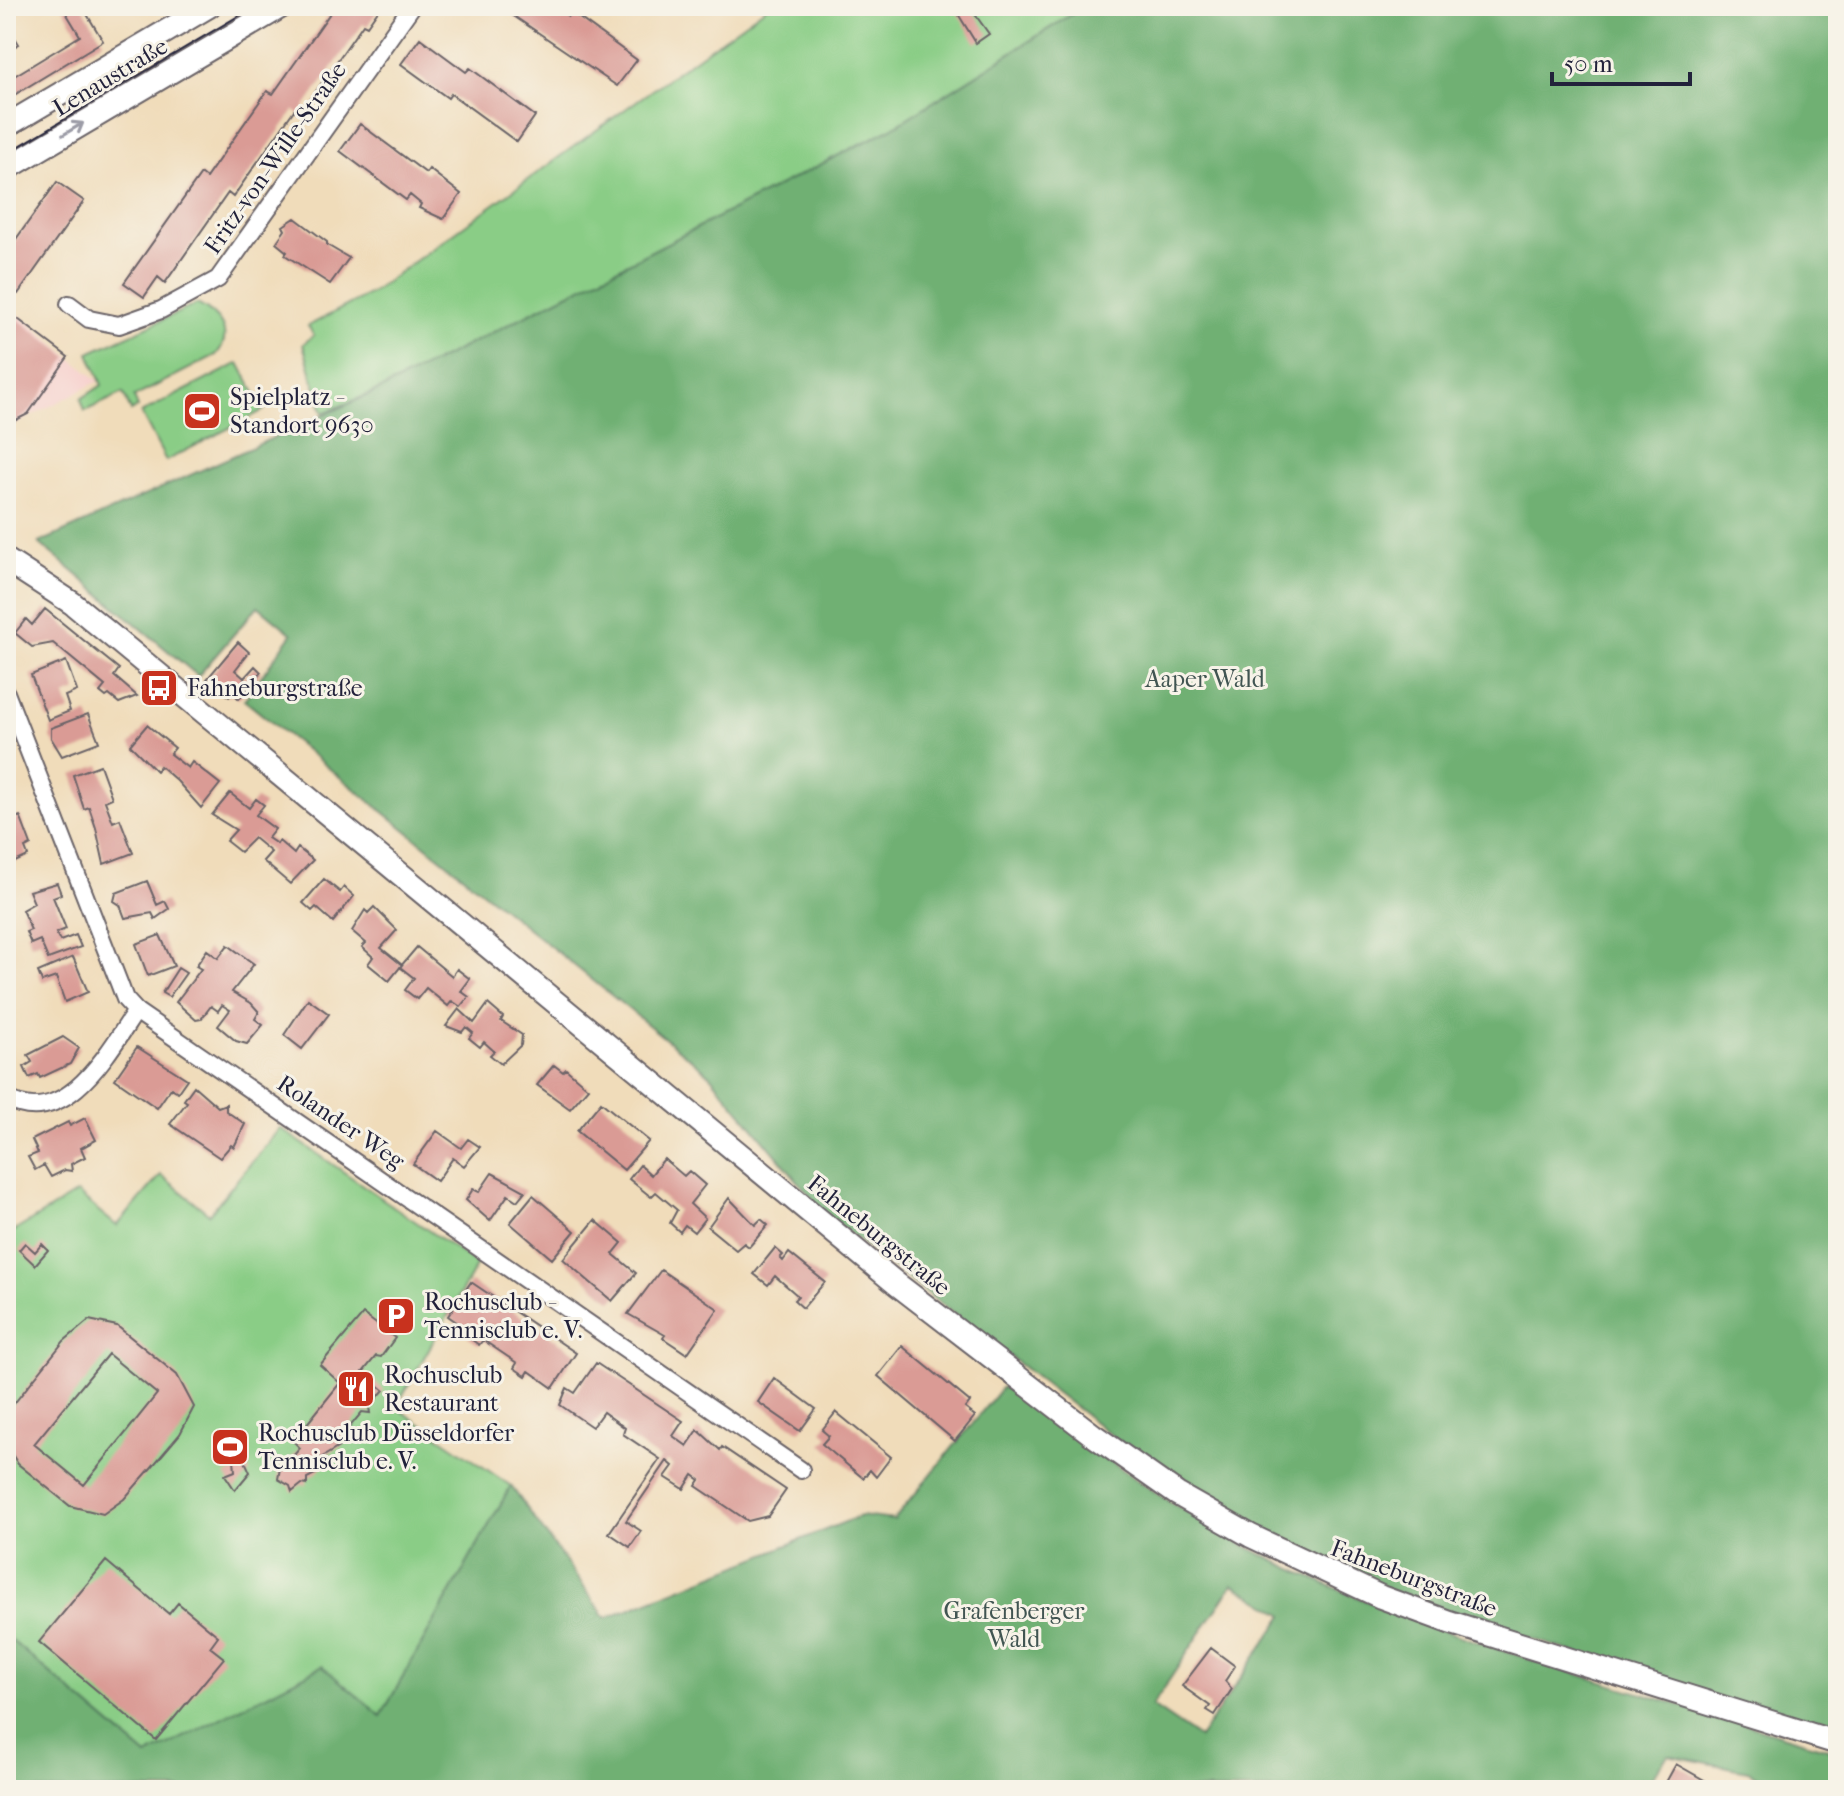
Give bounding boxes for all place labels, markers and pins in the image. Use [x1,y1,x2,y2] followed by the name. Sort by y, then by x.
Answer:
[230,383,374,439] place label: Spielplatz - Standort 9630
[181,390,223,432] sports icon: Spielplatz - Standort 9630
[138,667,180,709] bus stop icon: Fahneburgstraße
[187,674,363,702] place label: Fahneburgstraße
[424,1288,582,1344] place label: Rochusclub - Tennisclub e. V.
[375,1295,417,1337] parking icon: Rochusclub - Tennisclub e. V.
[384,1361,502,1417] place label: Rochusclub Restaurant
[335,1368,377,1410] restaurant icon: Rochusclub Restaurant
[258,1419,515,1475] place label: Rochusclub Düsseldorfer Tennisclub e. V.
[209,1426,251,1468] sports icon: Rochusclub Düsseldorfer Tennisclub e. V.

